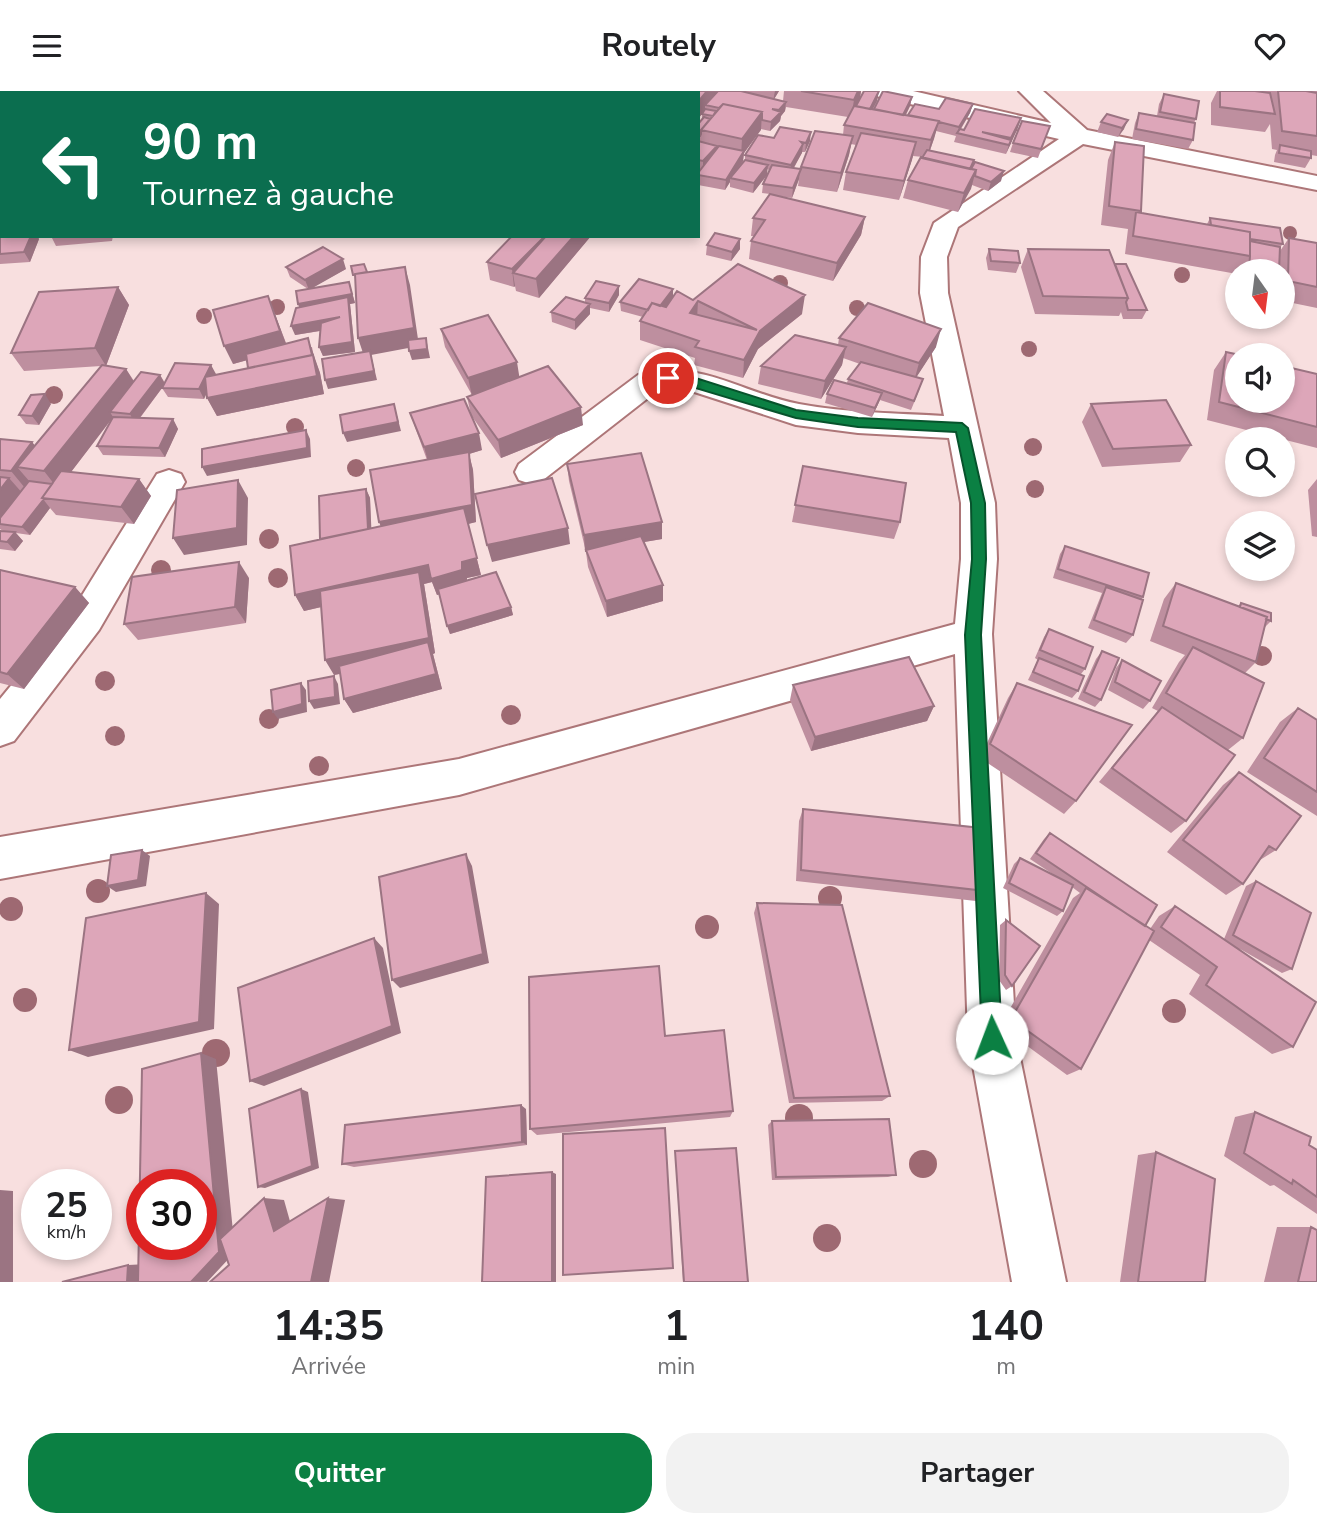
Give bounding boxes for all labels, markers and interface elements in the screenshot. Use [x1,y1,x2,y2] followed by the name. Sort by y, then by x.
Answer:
[601,24,716,67] text: Routely
[28,27,66,65] icon: menu
[1251,27,1289,65] icon: heart
[143,109,258,176] text: 90 m
[28,119,119,210] icon: left
[143,173,394,216] text: Tournez à gauche
[1225,259,1295,329] north arrow
[1225,259,1295,581] map controls
[1225,343,1295,413] button: sound
[638,348,698,408] pin
[649,359,687,397] icon: arrive
[1225,427,1295,497] button: search
[1225,511,1295,581] button: layers
[955,1001,1029,1075] position arrow
[126,1169,217,1260] speed limit sign: 30
[45,1182,88,1229] text: 25
[47,1220,86,1244] text: km/h
[273,1298,384,1355] text: 14:35
[664,1298,689,1355] text: 1
[968,1298,1044,1355] text: 140
[291,1351,366,1382] text: Arrivée
[657,1351,695,1382] text: min
[996,1351,1016,1382] text: m
[28,1433,652,1513] button: Quitter
[666,1433,1289,1513] button: Partager

